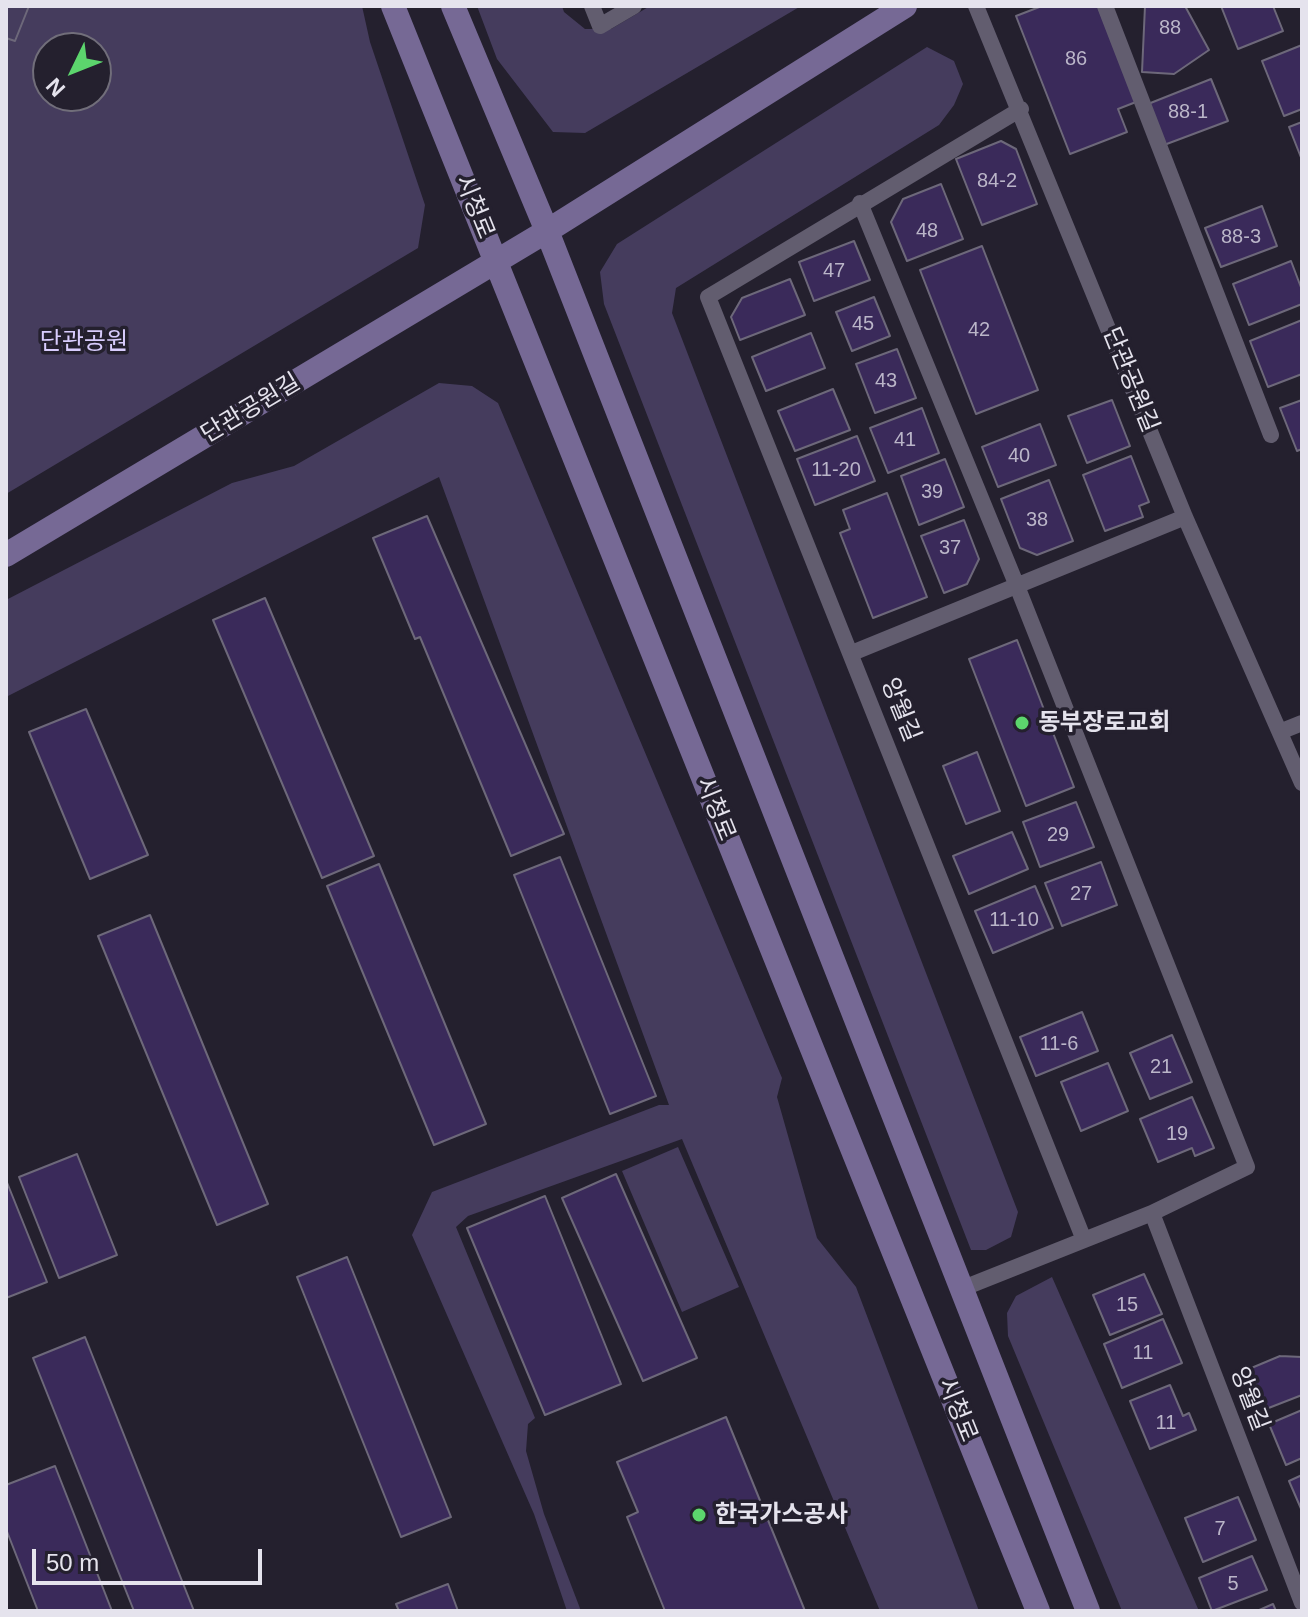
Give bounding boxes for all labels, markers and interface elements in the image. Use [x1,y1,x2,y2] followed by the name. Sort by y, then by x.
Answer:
[1159,16,1181,40] house number: 88
[32,32,112,112] north arrow
[1065,47,1087,71] house number: 86
[41,73,70,102] text: N
[1168,100,1208,124] house number: 88-1
[977,169,1017,193] house number: 84-2
[448,171,500,243] street label: 시청로
[916,219,938,243] house number: 48
[1221,225,1261,249] house number: 88-3
[823,259,845,283] house number: 47
[852,312,874,336] house number: 45
[968,318,990,342] house number: 42
[1096,323,1164,437] street label: 단관공원길
[40,328,128,356] park label: 단관공원
[196,368,306,450] street label: 단관공원길
[875,369,897,393] house number: 43
[894,428,916,452] house number: 41
[1008,444,1030,468] house number: 40
[811,458,861,482] house number: 11-20
[921,480,943,504] house number: 39
[1026,508,1048,532] house number: 38
[939,536,961,560] house number: 37
[874,674,926,746] street label: 앙월길
[1038,709,1170,737] place label: 동부장로교회
[1013,714,1031,732] marker: 동부장로교회
[689,773,741,845] street label: 시청로
[1047,823,1069,847] house number: 29
[1070,882,1092,906] house number: 27
[989,908,1039,932] house number: 11-10
[1040,1032,1078,1056] house number: 11-6
[1150,1055,1172,1079] house number: 21
[1166,1122,1188,1146] house number: 19
[1116,1293,1138,1317] house number: 15
[1133,1341,1153,1365] house number: 11
[1224,1363,1274,1435] street label: 앙월길
[931,1374,983,1446] street label: 시청로
[1156,1411,1176,1435] house number: 11
[715,1501,847,1529] place label: 한국가스공사
[690,1506,708,1524] marker: 한국가스공사
[1214,1517,1226,1541] house number: 7
[36,1533,266,1583] scale bar
[46,1549,99,1576] text: 50 m
[1227,1572,1239,1596] house number: 5

